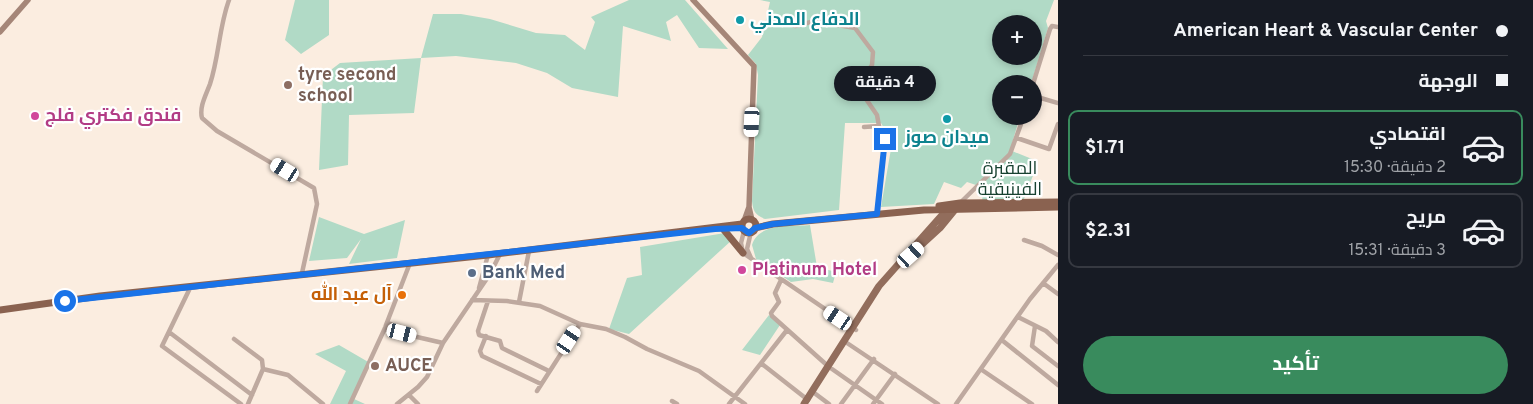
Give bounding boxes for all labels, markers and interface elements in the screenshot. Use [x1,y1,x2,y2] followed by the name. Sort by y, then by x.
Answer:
[750,9,860,34] place label: الدفاع المدني
[734,14,746,26] marker: الدفاع المدني
[992,15,1042,125] map controls
[992,15,1042,65] button: +
[1173,19,1478,43] text: American Heart & Vascular Center
[298,64,397,108] place label: tyre second school
[834,66,936,102] callout: 4 دقيقة
[1418,70,1478,94] text: الوجهة
[855,73,915,93] text: 4 دقيقة
[992,75,1042,125] button: −
[282,79,294,91] marker: tyre second school
[45,105,181,129] place label: فندق فكتري فلج
[743,107,760,137] car
[29,110,41,122] marker: فندق فكتري فلج
[941,113,953,125] marker: ميدان صوز
[1370,123,1446,147] text: اقتصادي
[1461,125,1506,170] icon: car
[904,127,989,150] place label: ميدان صوز
[874,128,896,150] route end
[1085,136,1125,160] text: $1.71
[268,156,301,184] car
[978,158,1042,202] park label: المقبرة الفينيقية
[1344,158,1446,178] text: 2 دقيقة · 15:30
[1406,206,1446,230] text: مريح
[1461,208,1506,253] icon: car
[1085,219,1132,243] text: $2.31
[894,239,927,271] car
[1348,241,1446,261] text: 3 دقيقة · 15:31
[752,259,877,282] place label: Platinum Hotel
[482,262,565,285] place label: Bank Med
[736,264,748,276] marker: Platinum Hotel
[466,267,478,279] marker: Bank Med
[311,281,392,307] place label: آل عبد الله
[396,289,408,301] marker: آل عبد الله
[54,290,76,312] route start
[821,303,854,333] car
[385,322,418,344] car
[554,323,583,357] car
[1083,336,1508,394] button: تأكيد
[385,355,433,378] place label: AUCE
[369,360,381,372] marker: AUCE

